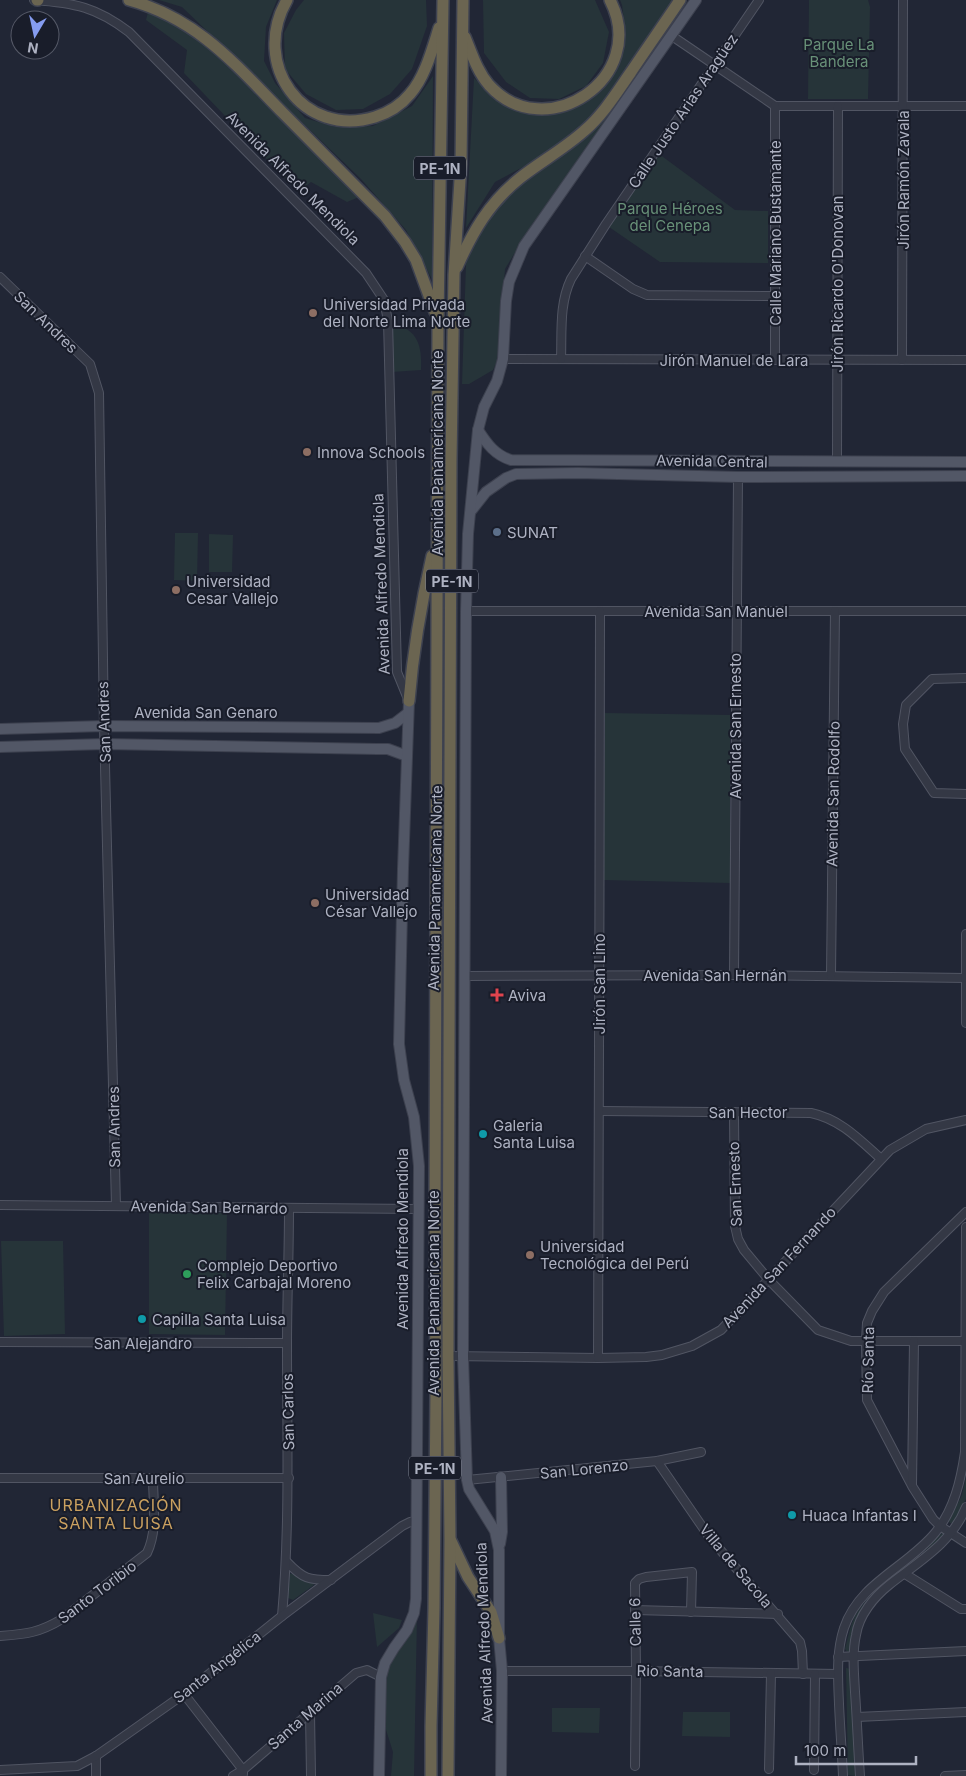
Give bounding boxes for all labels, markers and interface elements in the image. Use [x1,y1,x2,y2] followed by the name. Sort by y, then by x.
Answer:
[10,10,60,60] north arrow
[624,30,742,192] street label: Calle Justo Arias Aragüez
[803,35,875,71] park label: Parque La Bandera
[26,39,39,58] text: N
[222,107,364,249] street label: Avenida Alfredo Mendiola
[894,110,913,250] street label: Jirón Ramón Zavala
[766,140,785,326] street label: Calle Mariano Bustamante
[414,156,466,180] road number: PE-1N
[828,196,847,372] street label: Jirón Ricardo O'Donovan
[617,199,723,235] park label: Parque Héroes del Cenepa
[10,287,82,357] street label: San Andres
[323,295,470,331] place label: Universidad Privada del Norte Lima Norte
[307,307,319,319] marker: Universidad Privada del Norte Lima Norte
[428,350,447,556] street label: Avenida Panamericana Norte
[659,351,809,370] street label: Jirón Manuel de Lara
[317,443,425,462] place label: Innova Schools
[301,446,313,458] marker: Innova Schools
[656,451,768,471] street label: Avenida Central
[368,493,394,675] street label: Avenida Alfredo Mendiola
[507,523,558,542] place label: SUNAT
[491,526,503,538] marker: SUNAT
[426,570,478,592] road number: PE-1N
[186,572,279,608] place label: Universidad Cesar Vallejo
[170,584,182,596] marker: Universidad Cesar Vallejo
[644,602,788,621] street label: Avenida San Manuel
[726,653,745,799] street label: Avenida San Ernesto
[93,681,115,763] street label: San Andres
[134,703,278,722] street label: Avenida San Genaro
[822,721,844,867] street label: Avenida San Rodolfo
[424,785,446,991] street label: Avenida Panamericana Norte
[325,885,418,921] place label: Universidad César Vallejo
[309,897,321,909] marker: Universidad César Vallejo
[590,934,609,1034] street label: Jirón San Lino
[643,966,787,985] street label: Avenida San Hernán
[508,986,546,1005] place label: Aviva
[490,988,504,1002] marker: Aviva
[104,1086,124,1168] street label: San Andres
[709,1103,788,1122] street label: San Hector
[493,1116,575,1152] place label: Galeria Santa Luisa
[477,1128,489,1140] marker: Galeria Santa Luisa
[724,1141,746,1227] street label: San Ernesto
[393,1148,412,1330] street label: Avenida Alfredo Mendiola
[424,1190,443,1396] street label: Avenida Panamericana Norte
[130,1196,288,1218] street label: Avenida San Bernardo
[718,1202,840,1332] street label: Avenida San Fernando
[540,1237,689,1273] place label: Universidad Tecnológica del Perú
[524,1249,536,1261] marker: Universidad Tecnológica del Perú
[197,1256,351,1292] place label: Complejo Deportivo Felix Carbajal Moreno
[181,1268,193,1280] marker: Complejo Deportivo Felix Carbajal Moreno
[152,1310,286,1329] place label: Capilla Santa Luisa
[136,1313,148,1325] marker: Capilla Santa Luisa
[858,1326,878,1394] street label: Río Santa
[94,1334,192,1353] street label: San Alejandro
[278,1373,298,1451] street label: San Carlos
[539,1455,629,1483] street label: San Lorenzo
[409,1456,461,1480] road number: PE-1N
[104,1469,184,1488] street label: San Aurelio
[50,1495,182,1533] district label: URBANIZACIÓN SANTA LUISA
[802,1506,917,1525] place label: Huaca Infantas I
[786,1509,798,1521] marker: Huaca Infantas I
[695,1520,777,1612] street label: Villa de Sacola
[471,1542,497,1724] street label: Avenida Alfredo Mendiola
[54,1556,140,1628] street label: Santo Toribio
[625,1597,645,1647] street label: Calle 6
[169,1627,265,1707] street label: Santa Angélica
[636,1661,704,1681] street label: Rio Santa
[264,1678,346,1754] street label: Santa Marina
[796,1734,916,1766] scale bar
[804,1741,846,1760] text: 100 m

